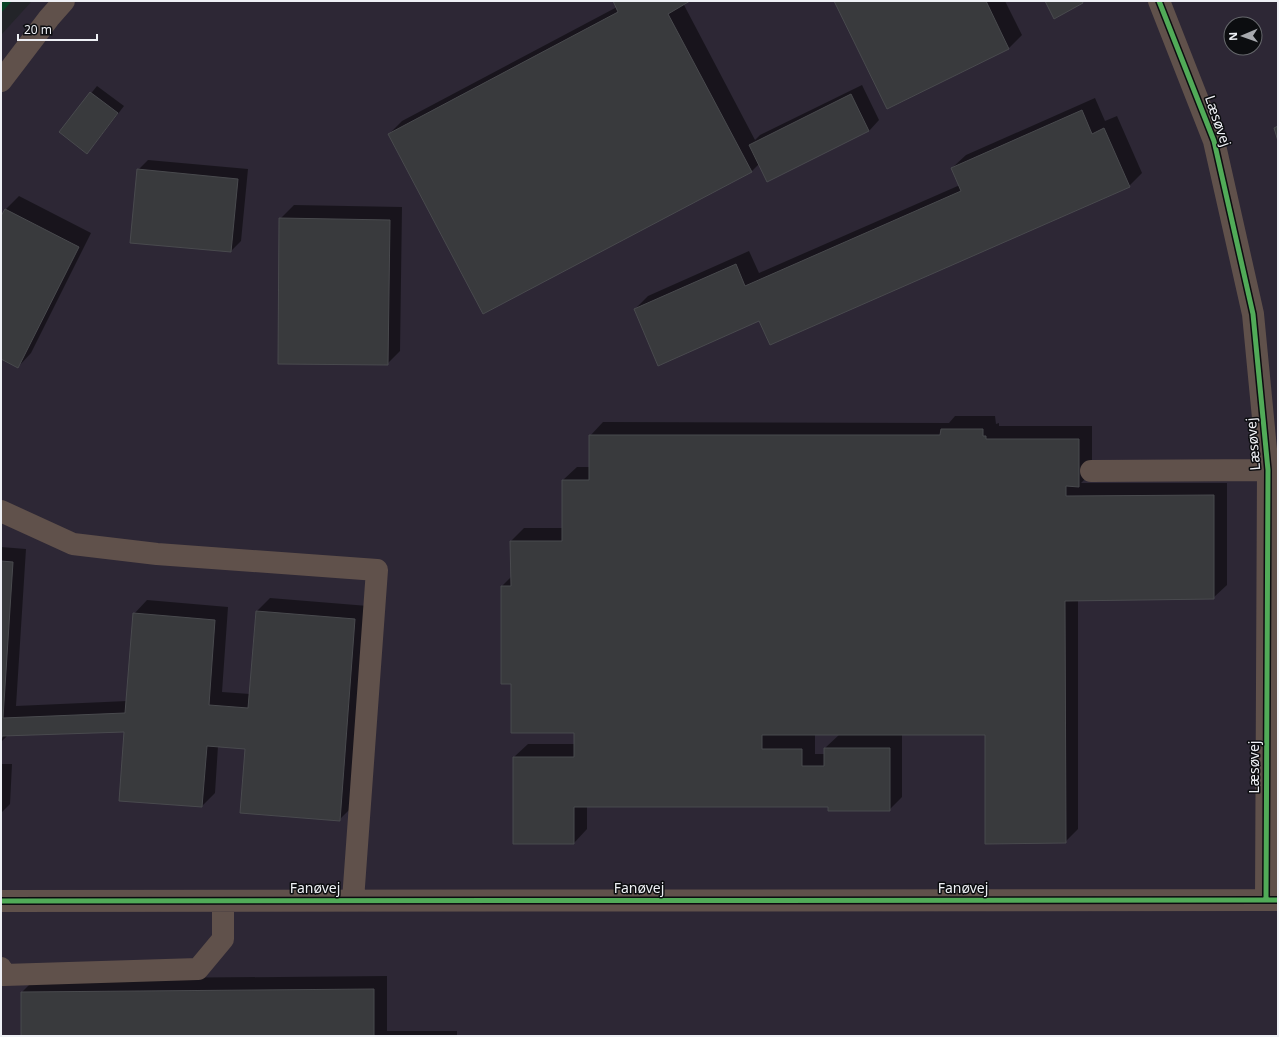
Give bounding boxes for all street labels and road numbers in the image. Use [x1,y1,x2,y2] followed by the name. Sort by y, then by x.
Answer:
[1201,93,1236,149] street label: Læsøvej
[1241,417,1264,471] street label: Læsøvej
[1244,741,1263,793] street label: Læsøvej
[290,878,340,897] street label: Fanøvej
[614,878,664,897] street label: Fanøvej
[938,878,988,897] street label: Fanøvej

